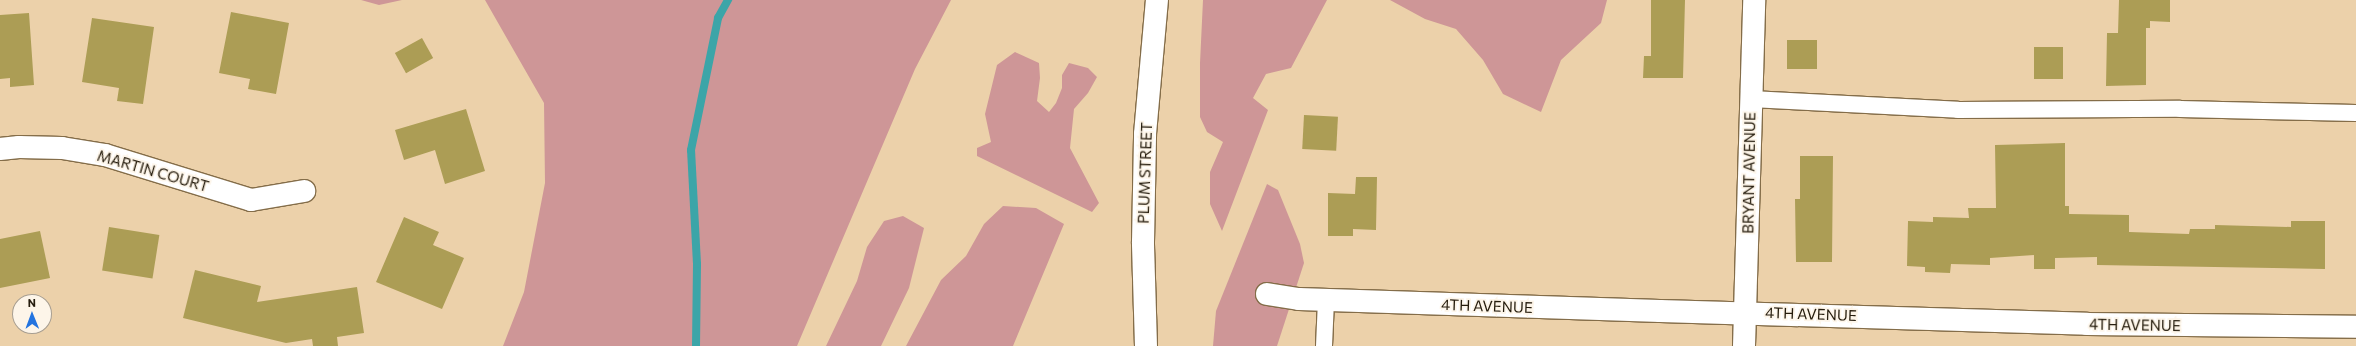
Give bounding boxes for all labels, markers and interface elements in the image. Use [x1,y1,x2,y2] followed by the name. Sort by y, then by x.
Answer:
[1739,112,1759,234] street label: BRYANT AVENUE
[1134,122,1156,224] street label: PLUM STREET
[95,146,211,196] street label: MARTIN COURT
[12,294,52,334] north arrow
[1441,295,1533,317] street label: 4TH AVENUE
[28,296,36,309] text: N
[1765,303,1857,325] street label: 4TH AVENUE
[2089,315,2181,335] street label: 4TH AVENUE

